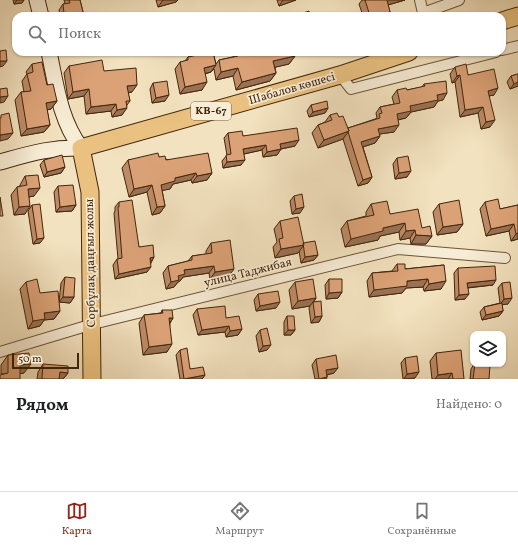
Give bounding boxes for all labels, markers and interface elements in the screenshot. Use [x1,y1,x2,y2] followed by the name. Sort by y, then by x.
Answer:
[12,12,506,56] search box
[26,23,48,45] icon: search
[58,24,101,45] text: Поиск
[247,69,337,109] street label: Шабалов көшесі
[191,102,231,120] road number: KB-67
[82,198,100,327] street label: Сорбұлақ даңғыл жолы
[202,254,294,292] street label: улица Таджибая
[470,331,506,367] map controls
[470,331,506,367] button: layers
[12,351,79,370] scale bar
[18,352,42,367] text: 50 m
[16,394,69,417] text: Рядом
[436,396,502,414] text: Найдено: 0
[62,500,92,539] tab: Карта
[215,500,264,539] tab: Маршрут
[388,500,456,539] tab: Сохранённые

